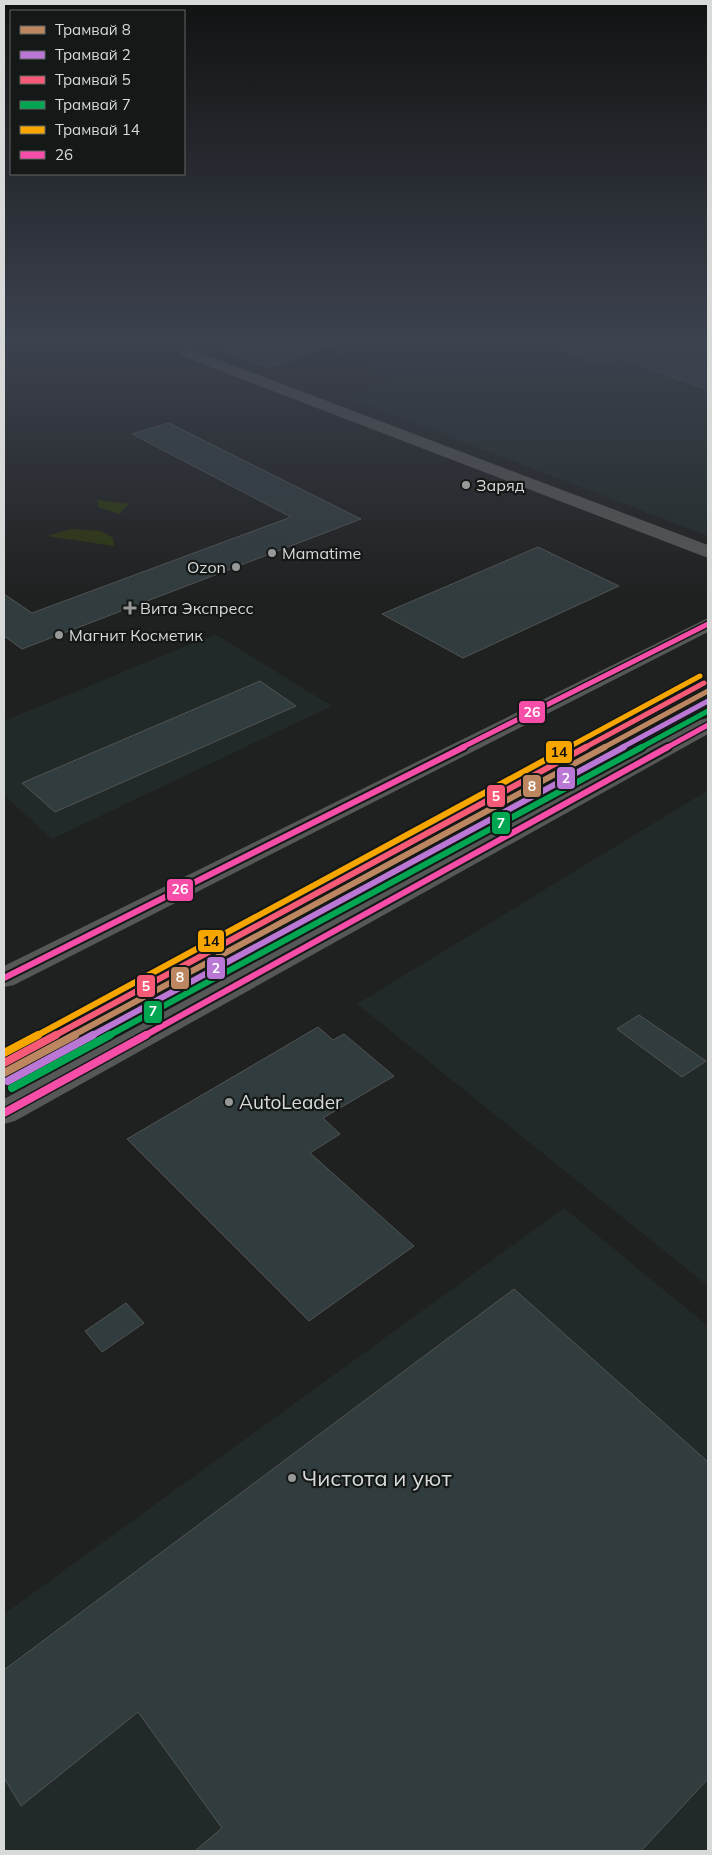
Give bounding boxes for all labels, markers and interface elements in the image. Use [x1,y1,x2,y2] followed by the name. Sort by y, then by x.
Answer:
[10,10,185,175] legend
[55,20,131,39] text: Трамвай 8
[55,45,131,64] text: Трамвай 2
[55,70,131,89] text: Трамвай 5
[55,95,131,114] text: Трамвай 7
[55,120,140,139] text: Трамвай 14
[55,145,73,164] text: 26
[476,475,525,495] place label: Заряд
[460,479,472,491] marker: Заряд
[282,543,361,563] place label: Mamatime
[266,547,278,559] marker: Mamatime
[187,557,226,577] place label: Ozon
[230,561,242,573] marker: Ozon
[140,598,254,618] place label: Вита Экспресс
[124,602,136,614] marker: Вита Экспресс
[69,625,203,645] place label: Магнит Косметик
[53,629,65,641] marker: Магнит Косметик
[518,700,546,724] line badge: 26
[524,703,540,721] text: 26
[545,740,573,764] line badge: 14
[551,743,568,761] text: 14
[556,766,576,790] line badge: 2
[562,769,570,787] text: 2
[522,774,542,798] line badge: 8
[528,777,536,795] text: 8
[486,784,506,808] line badge: 5
[492,787,500,805] text: 5
[491,811,511,835] line badge: 7
[497,814,505,832] text: 7
[166,878,194,902] line badge: 26
[172,880,188,898] text: 26
[197,929,225,953] line badge: 14
[203,932,220,950] text: 14
[206,956,226,980] line badge: 2
[212,959,220,977] text: 2
[170,966,190,990] line badge: 8
[176,968,184,986] text: 8
[136,974,156,998] line badge: 5
[142,977,150,995] text: 5
[143,1000,163,1024] line badge: 7
[149,1002,157,1020] text: 7
[239,1090,342,1114] place label: AutoLeader
[223,1096,235,1108] marker: AutoLeader
[302,1464,451,1492] place label: Чистота и уют
[286,1472,298,1484] marker: Чистота и уют

